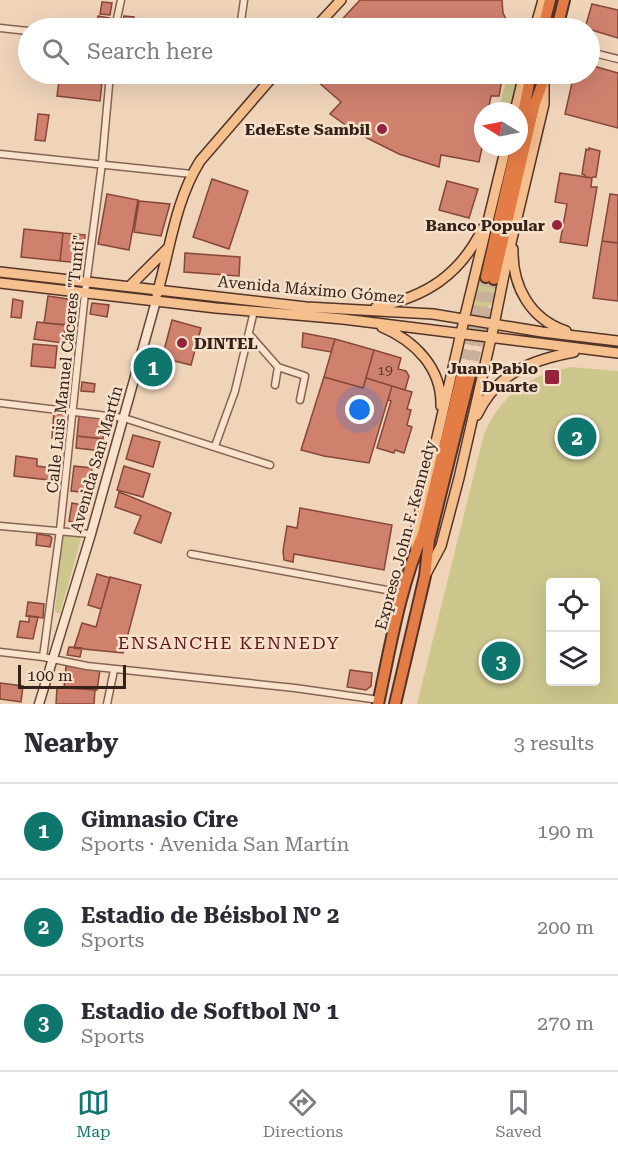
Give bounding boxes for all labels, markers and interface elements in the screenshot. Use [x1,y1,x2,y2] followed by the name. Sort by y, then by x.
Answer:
[18,18,600,84] search box
[39,35,72,68] icon: search
[87,39,213,64] text: Search here
[474,102,528,156] north arrow
[245,120,371,139] place label: EdeEste Sambil
[375,122,389,136] marker: EdeEste Sambil
[426,216,545,235] place label: Banco Popular
[550,218,564,232] marker: Banco Popular
[42,234,89,494] street label: Calle Luis Manuel Cáceres "Tunti"
[217,272,405,307] street label: Avenida Máximo Gómez
[194,334,258,353] place label: DINTEL
[175,336,189,350] marker: DINTEL
[134,344,172,389] pin: 1
[447,359,538,396] place label: Juan Pablo Duarte
[377,362,393,378] house number: 19
[543,368,561,386] marker: Juan Pablo Duarte
[66,384,127,535] street label: Avenida San Martín
[345,395,374,424] your location
[558,414,596,460] pin: 2
[371,438,440,632] street label: Expreso John F. Kennedy
[546,578,600,686] map controls
[546,578,600,632] button: locate
[118,632,340,653] district label: ENSANCHE KENNEDY
[546,632,600,686] button: layers
[482,638,520,684] pin: 3
[18,662,126,690] scale bar
[27,666,73,685] text: 100 m
[24,728,118,758] text: Nearby
[514,731,594,755] text: 3 results
[81,807,238,832] text: Gimnasio Cire
[38,819,49,843] text: 1
[537,819,594,843] text: 190 m
[81,832,349,856] text: Sports · Avenida San Martín
[81,903,339,928] text: Estadio de Béisbol Nº 2
[38,915,49,939] text: 2
[537,915,594,939] text: 200 m
[81,928,144,952] text: Sports
[81,999,339,1024] text: Estadio de Softbol Nº 1
[38,1011,49,1035] text: 3
[537,1011,594,1035] text: 270 m
[81,1024,144,1048] text: Sports
[76,1086,110,1141] tab: Map
[263,1086,343,1141] tab: Directions
[495,1086,542,1141] tab: Saved

